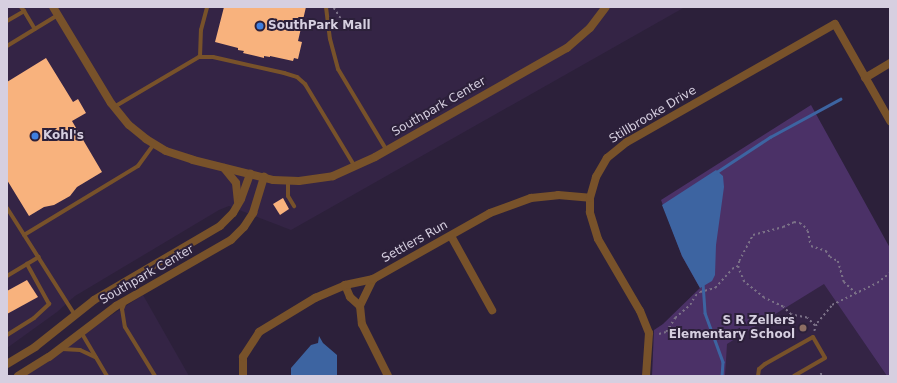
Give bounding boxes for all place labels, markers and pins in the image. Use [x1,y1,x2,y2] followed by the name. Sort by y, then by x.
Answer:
[268,19,371,33] place label: SouthPark Mall
[255,21,265,31] marker: SouthPark Mall
[43,129,84,143] place label: Kohl's
[30,131,40,141] marker: Kohl's
[669,314,795,342] place label: S R Zellers Elementary School
[798,323,808,333] marker: S R Zellers Elementary School

